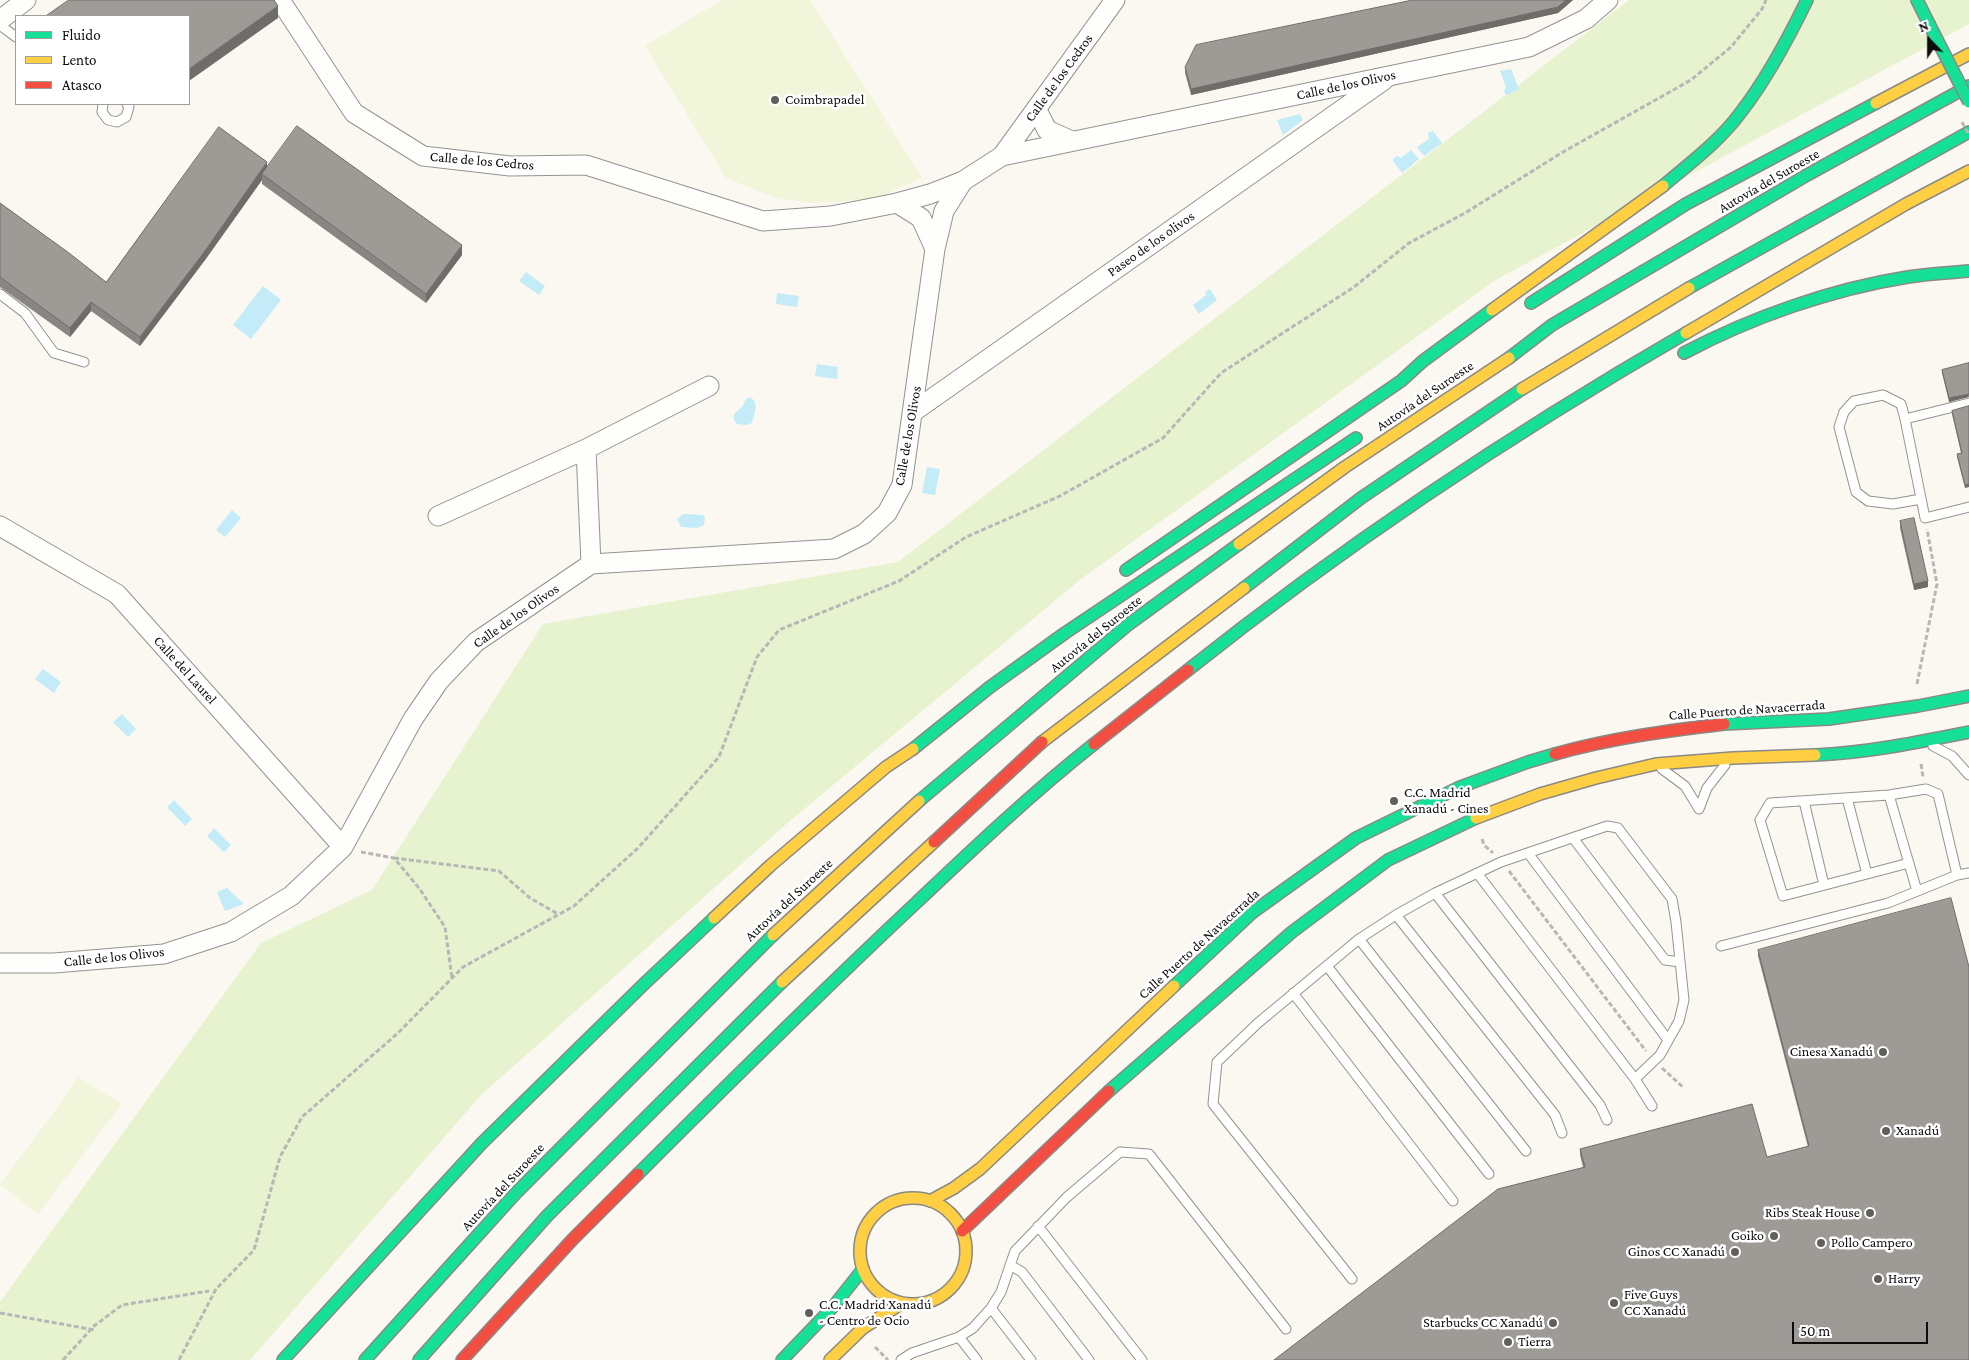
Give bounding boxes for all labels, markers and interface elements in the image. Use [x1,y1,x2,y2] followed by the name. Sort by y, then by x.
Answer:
[15,15,190,105] legend
[1904,15,1954,65] north arrow
[1916,17,1931,35] text: N
[62,27,101,43] text: Fluido
[1021,31,1097,125] street label: Calle de los Cedros
[62,52,96,68] text: Lento
[1295,66,1397,104] street label: Calle de los Olivos
[62,77,102,93] text: Atasco
[785,92,864,108] place label: Coimbrapadel
[769,94,781,106] marker: Coimbrapadel
[1716,145,1822,217] street label: Autovía del Suroeste
[429,148,535,174] street label: Calle de los Cedros
[1104,208,1198,280] street label: Paseo de los olivos
[1373,357,1477,435] street label: Autovía del Suroeste
[891,385,925,487] street label: Calle de los Olivos
[470,580,562,652] street label: Calle de los Olivos
[1047,592,1145,676] street label: Autovía del Suroeste
[150,632,220,708] street label: Calle del Laurel
[1668,696,1826,724] street label: Calle Puerto de Navacerrada
[1404,785,1489,818] place label: C.C. Madrid Xanadú - Cines
[1388,795,1400,807] marker: C.C. Madrid Xanadú - Cines
[742,855,836,945] street label: Autovía del Suroeste
[1135,885,1263,1003] street label: Calle Puerto de Navacerrada
[63,943,165,971] street label: Calle de los Olivos
[1790,1044,1873,1060] place label: Cinesa Xanadú
[1877,1046,1889,1058] marker: Cinesa Xanadú
[1896,1123,1939,1139] place label: Xanadú
[1880,1125,1892,1137] marker: Xanadú
[458,1140,548,1234] street label: Autovía del Suroeste
[1765,1205,1860,1221] place label: Ribs Steak House
[1864,1207,1876,1219] marker: Ribs Steak House
[1731,1228,1764,1244] place label: Goiko
[1768,1230,1780,1242] marker: Goiko
[1831,1235,1913,1251] place label: Pollo Campero
[1815,1237,1827,1249] marker: Pollo Campero
[1628,1244,1725,1260] place label: Ginos CC Xanadú
[1729,1246,1741,1258] marker: Ginos CC Xanadú
[1888,1271,1920,1287] place label: Harry
[1872,1273,1884,1285] marker: Harry
[1624,1287,1686,1320] place label: Five Guys CC Xanadú
[819,1297,931,1330] place label: C.C. Madrid Xanadú - Centro de Ocio
[1608,1297,1620,1309] marker: Five Guys CC Xanadú
[803,1307,815,1319] marker: C.C. Madrid Xanadú - Centro de Ocio
[1794,1312,1930,1344] scale bar
[1423,1315,1543,1331] place label: Starbucks CC Xanadú
[1547,1317,1559,1329] marker: Starbucks CC Xanadú
[1800,1323,1830,1339] text: 50 m
[1518,1334,1552,1350] place label: Tierra
[1502,1336,1514,1348] marker: Tierra

